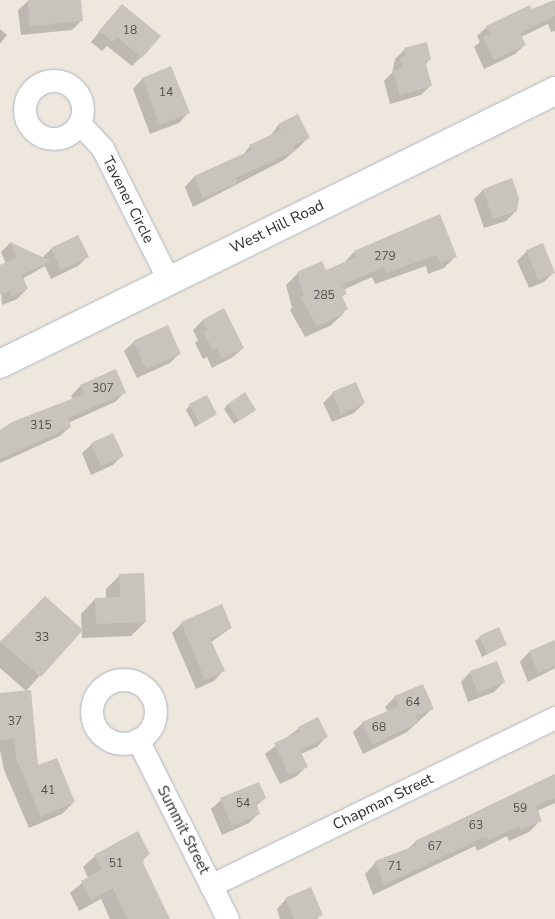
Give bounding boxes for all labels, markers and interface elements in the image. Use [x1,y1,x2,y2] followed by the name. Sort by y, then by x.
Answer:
[123,24,137,38] house number: 18
[159,86,173,100] house number: 14
[98,153,158,247] street label: Tavener Circle
[227,196,327,258] street label: West Hill Road
[374,250,396,264] house number: 279
[313,289,335,303] house number: 285
[92,382,114,396] house number: 307
[30,419,52,433] house number: 315
[35,631,49,645] house number: 33
[406,696,420,710] house number: 64
[8,715,22,729] house number: 37
[372,721,386,735] house number: 68
[330,770,436,834] street label: Chapman Street
[153,783,213,877] street label: Summit Street
[41,784,55,798] house number: 41
[236,797,250,811] house number: 54
[513,802,527,816] house number: 59
[469,819,483,833] house number: 63
[428,840,442,854] house number: 67
[109,857,123,871] house number: 51
[388,860,402,874] house number: 71

